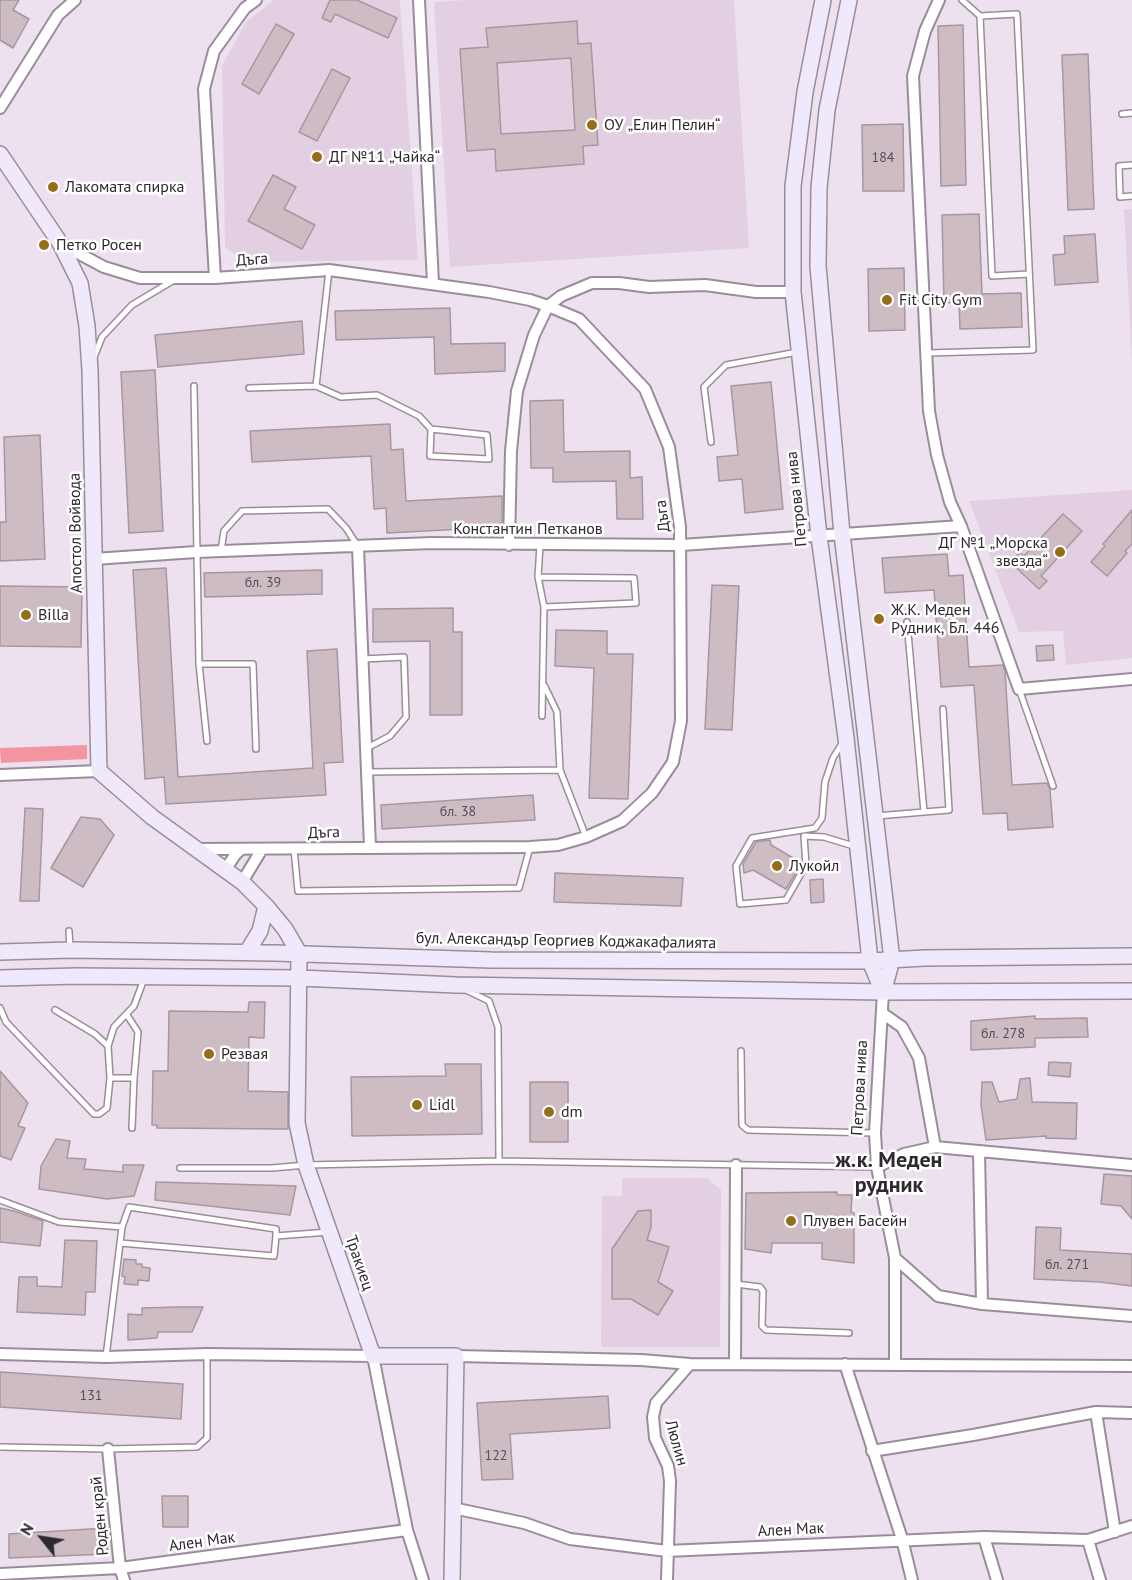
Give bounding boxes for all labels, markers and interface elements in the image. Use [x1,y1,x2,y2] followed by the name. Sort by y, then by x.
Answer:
[604,115,721,135] place label: ОУ „Елин Пелин“
[585,118,599,132] marker: ОУ „Елин Пелин“
[329,147,440,167] place label: ДГ №11 „Чайка“
[310,150,324,164] marker: ДГ №11 „Чайка“
[872,150,894,166] house number: 184
[65,177,185,197] place label: Лакомата спирка
[46,180,60,194] marker: Лакомата спирка
[56,235,142,255] place label: Петко Росен
[37,238,51,252] marker: Петко Росен
[235,249,269,271] street label: Дъга
[899,290,982,310] place label: Fit City Gym
[880,293,894,307] marker: Fit City Gym
[782,450,812,548] street label: Петрова нива
[65,473,87,593] street label: Апостол Войвода
[652,499,674,533] street label: Дъга
[453,519,603,539] street label: Константин Петканов
[938,533,1048,571] place label: ДГ №1 „Морска звезда“
[1053,545,1067,559] marker: ДГ №1 „Морска звезда“
[245,575,281,591] house number: бл. 39
[891,600,999,638] place label: Ж.К. Меден Рудник, Бл. 446
[38,605,69,625] place label: Billa
[19,608,33,622] marker: Billa
[872,612,886,626] marker: Ж.К. Меден Рудник, Бл. 446
[440,804,476,820] house number: бл. 38
[308,823,340,843] street label: Дъга
[789,856,839,876] place label: Лукойл
[770,859,784,873] marker: Лукойл
[416,929,716,953] street label: бул. Александър Георгиев Коджакафалията
[981,1026,1025,1042] house number: бл. 278
[848,1040,872,1136] street label: Петрова нива
[221,1044,268,1064] place label: Резвая
[202,1047,216,1061] marker: Резвая
[429,1095,455,1115] place label: Lidl
[410,1098,424,1112] marker: Lidl
[561,1102,583,1122] place label: dm
[542,1105,556,1119] marker: dm
[836,1148,942,1200] district label: ж.к. Меден рудник
[803,1211,907,1231] place label: Плувен Басейн
[784,1214,798,1228] marker: Плувен Басейн
[341,1233,377,1293] street label: Тракиец
[1045,1257,1089,1273] house number: бл. 271
[80,1388,102,1404] house number: 131
[660,1418,692,1468] street label: Люлин
[485,1448,507,1464] house number: 122
[87,1476,113,1556] street label: Роден край
[12,1508,72,1568] north arrow
[15,1519,38,1539] text: N
[757,1519,825,1541] street label: Ален Мак
[168,1528,236,1556] street label: Ален Мак

